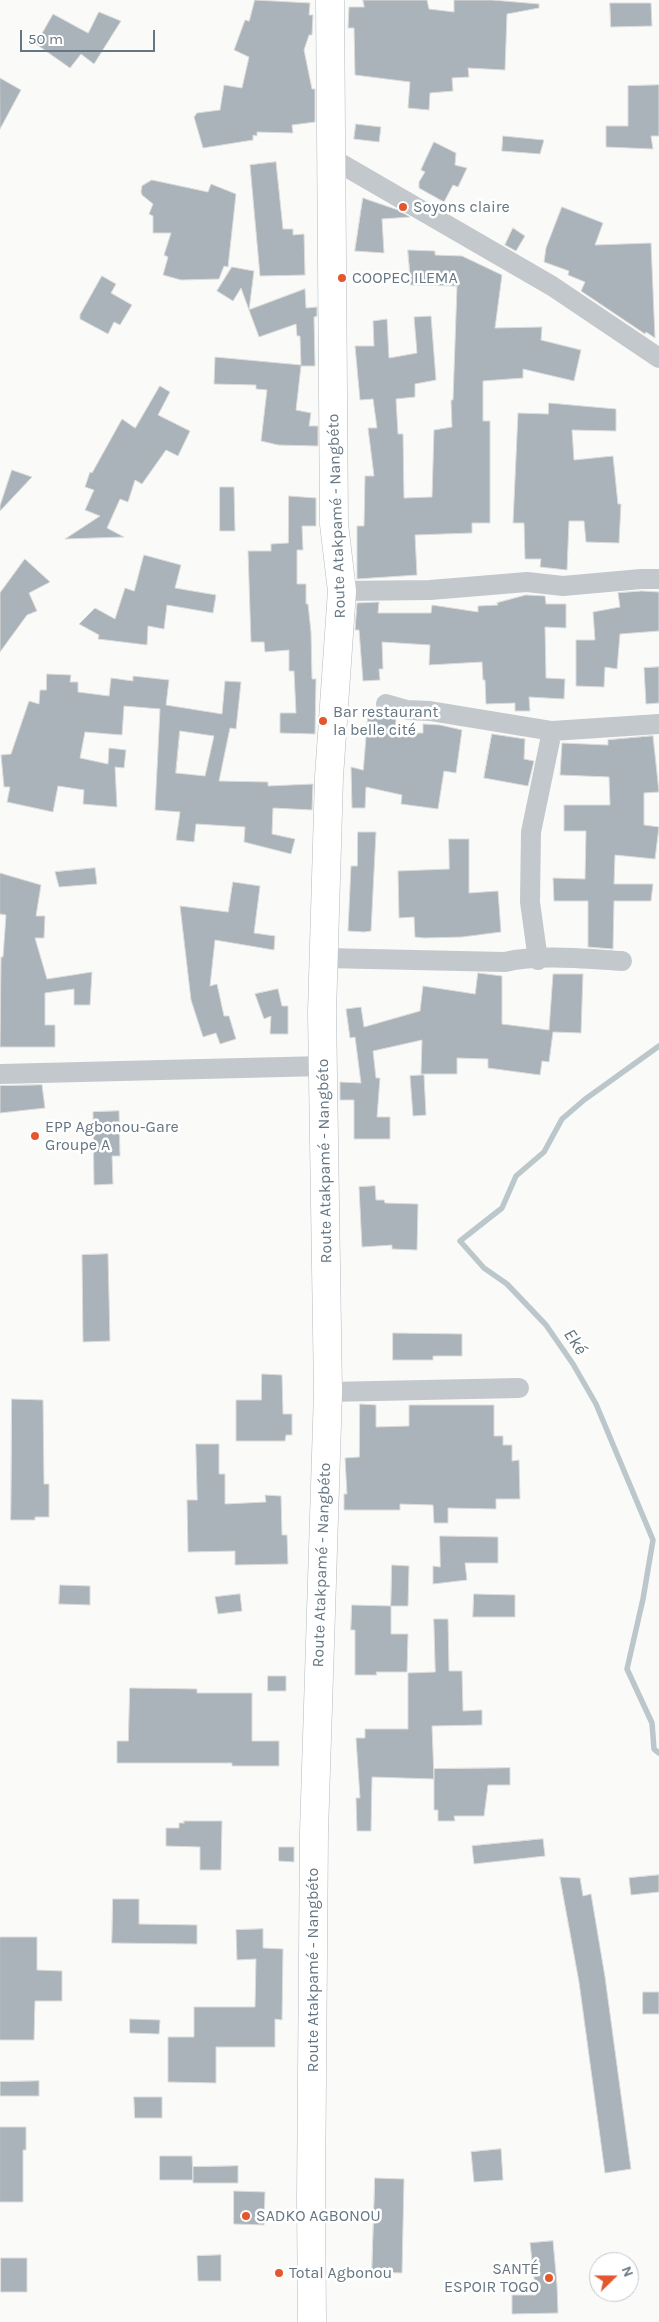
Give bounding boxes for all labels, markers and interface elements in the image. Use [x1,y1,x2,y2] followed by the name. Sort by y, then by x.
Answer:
[22,20,158,52] scale bar
[28,30,63,48] text: 50 m
[413,197,510,217] place label: Soyons claire
[397,201,409,213] marker: Soyons claire
[352,268,458,288] place label: COOPEC ILEMA
[336,272,348,284] marker: COOPEC ILEMA
[324,413,350,619] street label: Route Atakpamé - Nangbéto
[333,702,439,740] place label: Bar restaurant la belle cité
[317,715,329,727] marker: Bar restaurant la belle cité
[314,1058,336,1264] street label: Route Atakpamé - Nangbéto
[45,1117,179,1155] place label: EPP Agbonou-Gare Groupe A
[29,1130,41,1142] marker: EPP Agbonou-Gare Groupe A
[559,1325,591,1359] water label: Eké
[309,1462,335,1668] street label: Route Atakpamé - Nangbéto
[303,1868,323,2072] street label: Route Atakpamé - Nangbéto
[256,2206,381,2226] place label: SADKO AGBONOU
[240,2210,252,2222] marker: SADKO AGBONOU
[589,2252,639,2302] north arrow
[444,2259,539,2297] place label: SANTÉ ESPOIR TOGO
[289,2263,392,2283] place label: Total Agbonou
[618,2264,637,2279] text: N
[273,2267,285,2279] marker: Total Agbonou
[543,2272,555,2284] marker: SANTÉ ESPOIR TOGO

